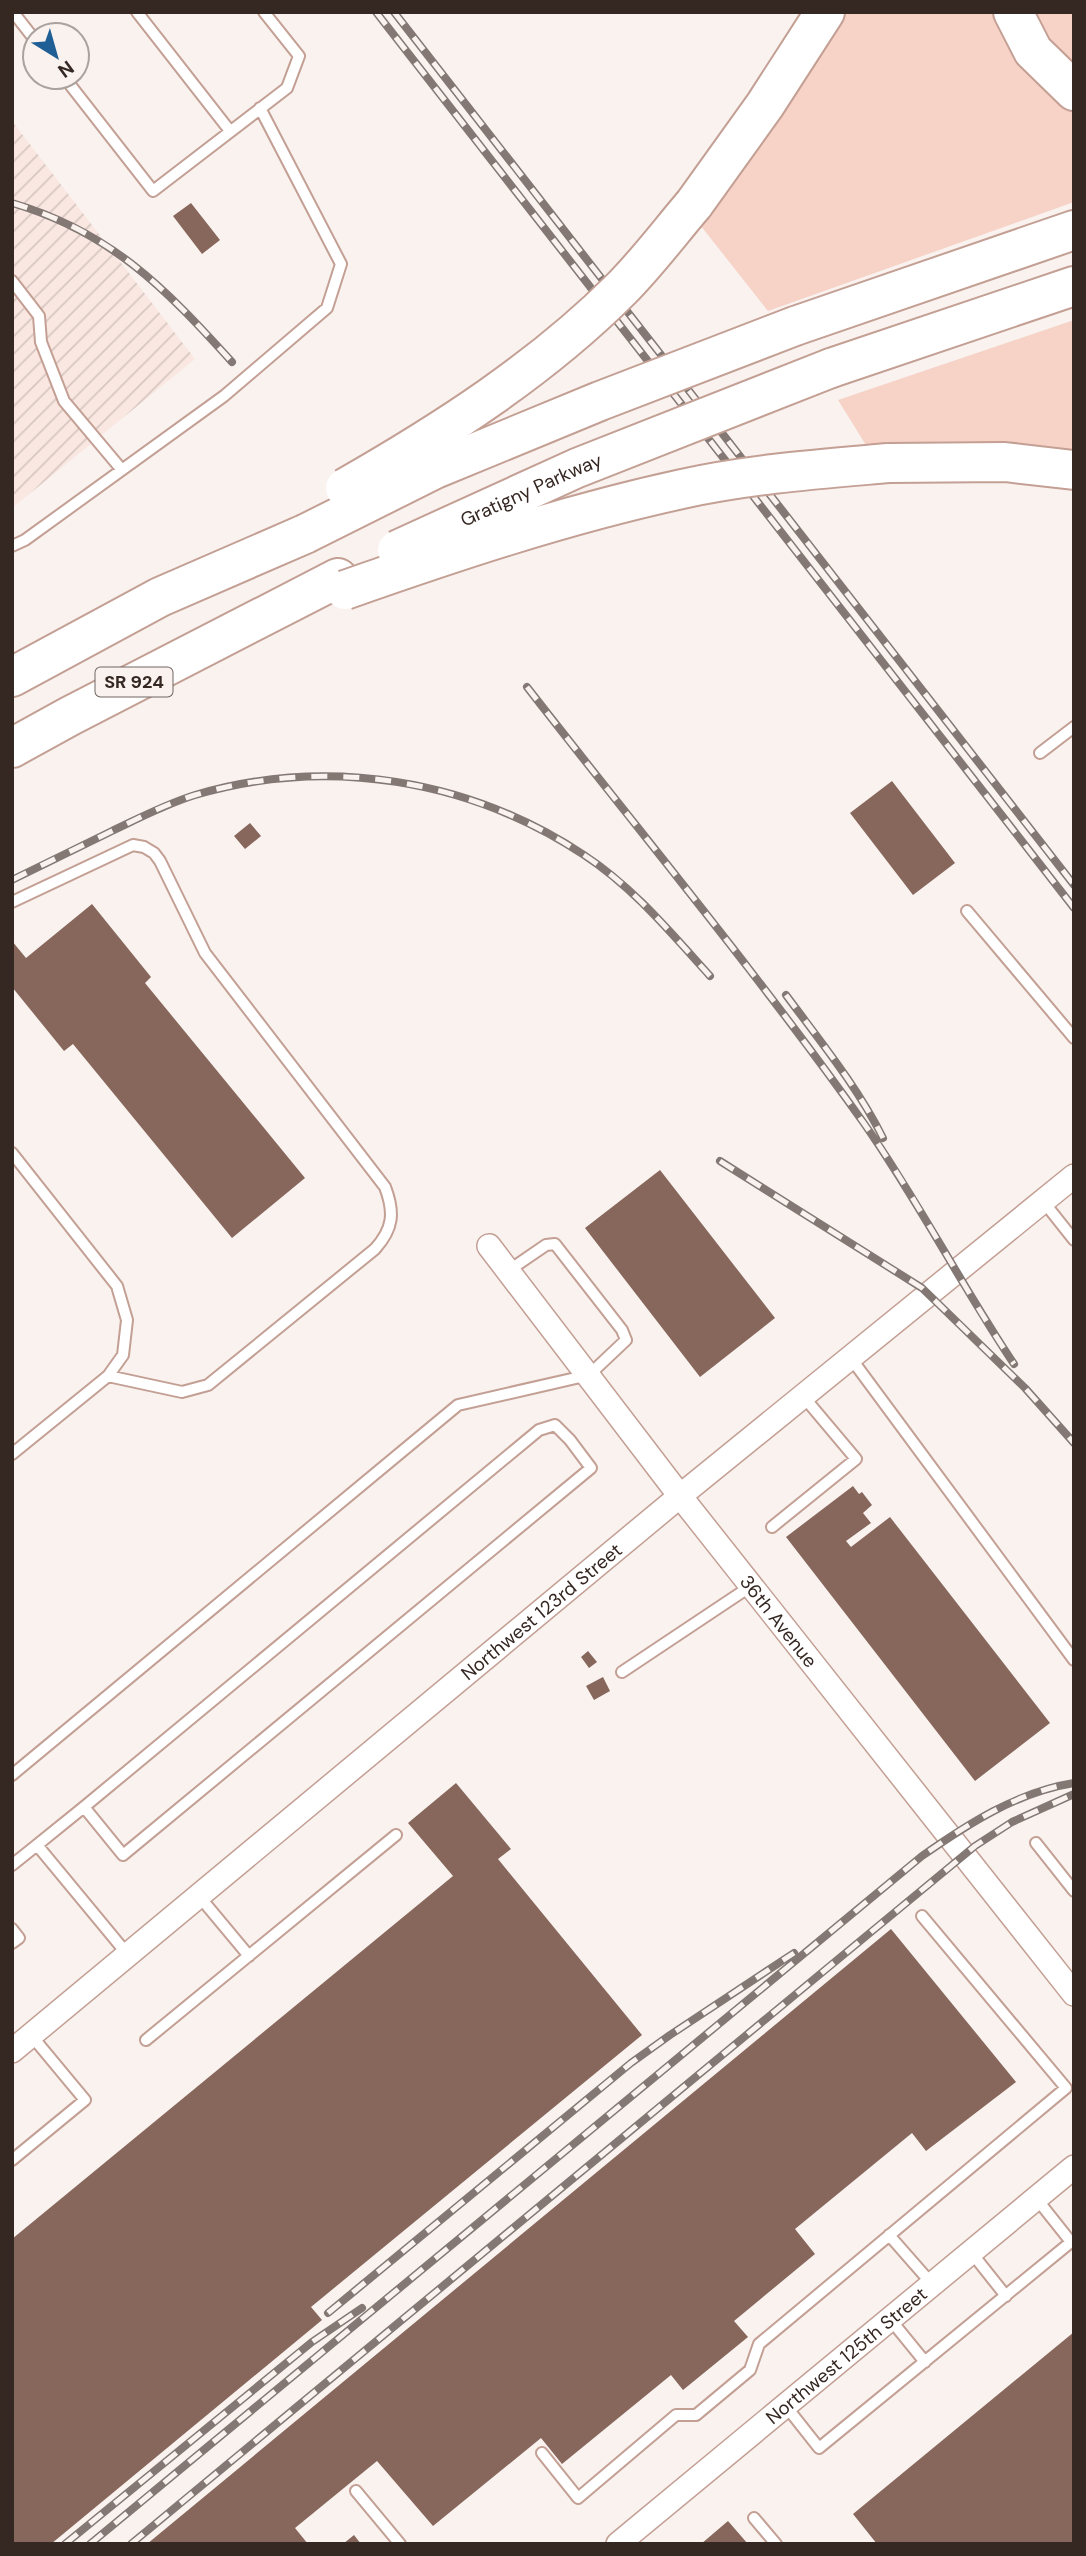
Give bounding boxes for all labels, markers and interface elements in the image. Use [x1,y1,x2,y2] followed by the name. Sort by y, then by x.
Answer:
[21,21,91,91] north arrow
[53,55,79,83] text: N
[456,447,606,533] street label: Gratigny Parkway
[96,668,172,696] road number: SR 924
[456,1538,627,1686] street label: Northwest 123rd Street
[734,1570,823,1673] street label: 36th Avenue
[761,2282,932,2430] street label: Northwest 125th Street

